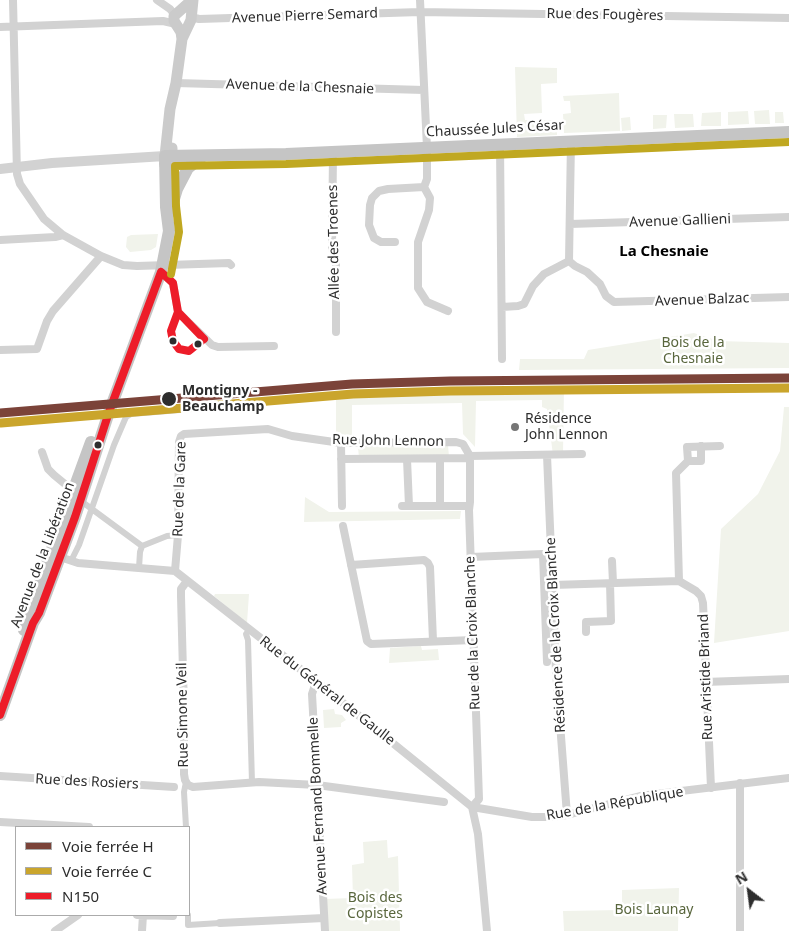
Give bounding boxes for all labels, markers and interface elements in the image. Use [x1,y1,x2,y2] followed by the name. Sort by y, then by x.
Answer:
[232,5,378,27] street label: Avenue Pierre Semard
[546,6,664,24] street label: Rue des Fougères
[226,76,374,98] street label: Avenue de la Chesnaie
[426,117,564,141] street label: Chaussée Jules César
[325,185,343,299] street label: Allée des Troenes
[629,211,731,231] street label: Avenue Gallieni
[619,243,709,261] district label: La Chesnaie
[654,290,750,310] street label: Avenue Balzac
[661,335,725,368] park label: Bois de la Chesnaie
[168,336,178,346] unlabelled marker
[193,339,203,349] unlabelled marker
[182,383,264,416] place label: Montigny - Beauchamp
[160,390,178,408] marker: Montigny - Beauchamp
[525,411,608,444] place label: Résidence John Lennon
[509,421,521,433] marker: Résidence John Lennon
[332,432,444,450] street label: Rue John Lennon
[93,440,103,450] unlabelled marker
[170,441,190,537] street label: Rue de la Gare
[7,480,79,630] street label: Avenue de la Libération
[542,537,570,733] street label: Résidence de la Croix Blanche
[462,556,484,710] street label: Rue de la Croix Blanche
[695,614,717,740] street label: Rue Aristide Briand
[256,633,398,749] street label: Rue du Général de Gaulle
[174,662,192,768] street label: Rue Simone Veil
[305,717,331,895] street label: Avenue Fernand Bommelle
[35,771,139,793] street label: Rue des Rosiers
[545,784,685,824] street label: Rue de la République
[15,826,190,916] legend
[62,836,154,856] text: Voie ferrée H
[62,861,152,881] text: Voie ferrée C
[724,866,774,916] north arrow
[732,867,751,889] text: N
[62,886,99,906] text: N150
[347,890,403,922] park label: Bois des Copistes
[614,902,694,918] park label: Bois Launay

